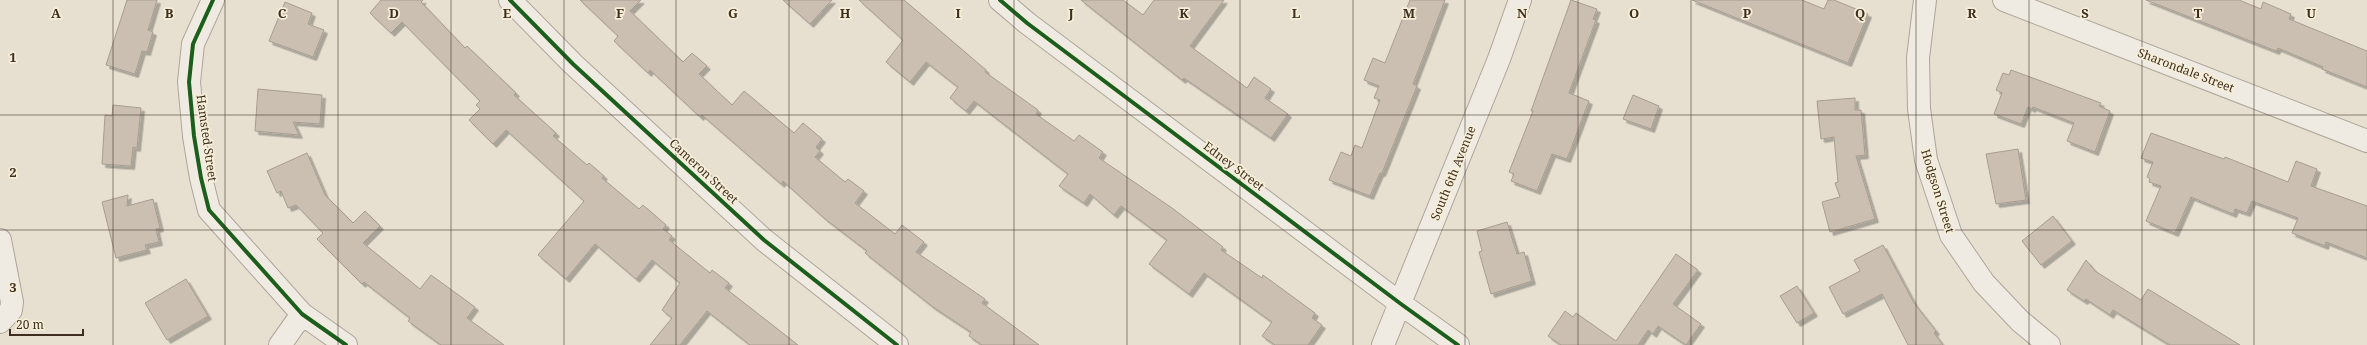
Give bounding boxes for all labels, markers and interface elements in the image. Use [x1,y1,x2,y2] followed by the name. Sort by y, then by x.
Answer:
[51,4,61,22] text: A
[165,4,174,22] text: B
[278,4,287,22] text: C
[389,4,399,22] text: D
[503,4,512,22] text: E
[616,4,624,22] text: F
[728,4,738,22] text: G
[840,4,851,22] text: H
[955,4,961,22] text: I
[1067,4,1074,22] text: J
[1179,4,1189,22] text: K
[1292,4,1301,22] text: L
[1403,4,1416,22] text: M
[1517,4,1528,22] text: N
[1629,4,1639,22] text: O
[1743,4,1752,22] text: P
[1855,4,1865,22] text: Q
[1967,4,1977,22] text: R
[2081,4,2089,22] text: S
[2194,4,2203,22] text: T
[2306,4,2316,22] text: U
[2135,44,2237,96] street label: Sharondale Street
[9,48,17,66] text: 1
[192,93,222,183] street label: Hamsted Street
[1426,123,1480,223] street label: South 6th Avenue
[666,135,742,207] street label: Cameron Street
[1200,137,1268,195] street label: Edney Street
[1917,147,1959,235] street label: Hodgson Street
[9,163,17,181] text: 2
[9,278,17,296] text: 3
[10,311,83,337] scale bar
[16,316,44,333] text: 20 m

